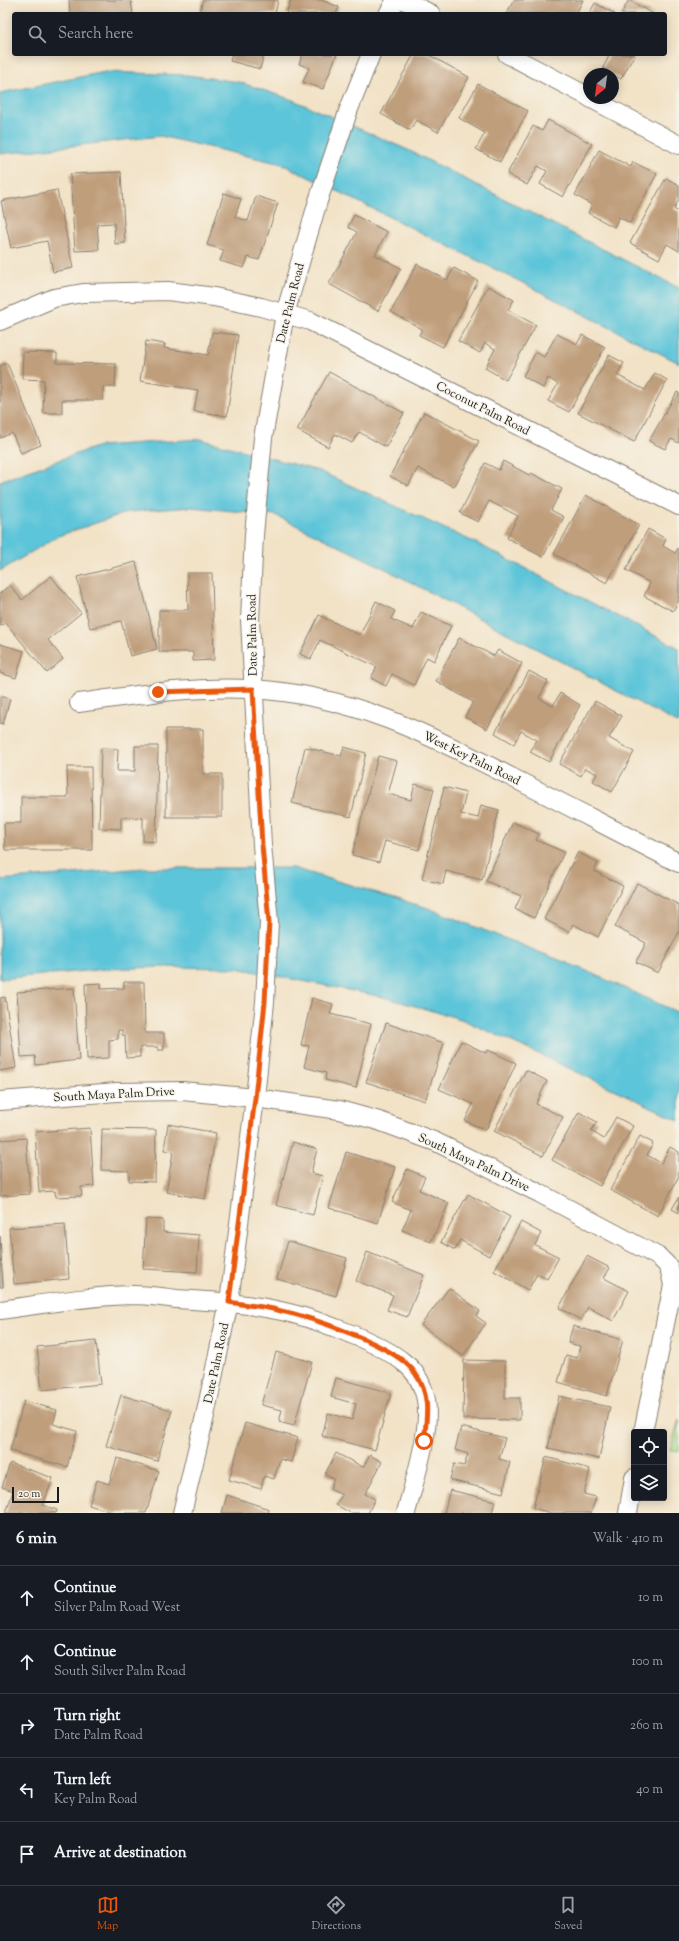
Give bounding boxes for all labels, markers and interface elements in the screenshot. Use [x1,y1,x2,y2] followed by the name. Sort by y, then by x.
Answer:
[12,12,667,56] search box
[26,23,48,45] icon: search
[58,24,133,45] text: Search here
[583,68,619,104] north arrow
[272,261,310,345] street label: Date Palm Road
[432,377,533,440] street label: Coconut Palm Road
[243,594,263,676] street label: Date Palm Road
[149,683,167,701] route end
[420,728,523,790] street label: West Key Palm Road
[53,1083,176,1107] street label: South Maya Palm Drive
[415,1129,533,1197] street label: South Maya Palm Drive
[200,1321,234,1405] street label: Date Palm Road
[631,1429,667,1501] map controls
[631,1429,667,1465] button: locate
[415,1432,433,1450] route start
[631,1465,667,1501] button: layers
[12,1485,59,1504] scale bar
[18,1486,40,1502] text: 20 m
[16,1527,57,1551] text: 6 min
[592,1530,663,1548] text: Walk · 410 m
[54,1578,116,1599] text: Continue
[16,1587,38,1609] icon: ahead
[638,1589,663,1607] text: 10 m
[54,1599,180,1617] text: Silver Palm Road West
[54,1642,116,1663] text: Continue
[16,1651,38,1673] icon: ahead
[631,1653,663,1671] text: 100 m
[54,1663,186,1681] text: South Silver Palm Road
[54,1706,120,1727] text: Turn right
[16,1715,38,1737] icon: right
[630,1717,663,1735] text: 260 m
[54,1727,143,1745] text: Date Palm Road
[54,1770,111,1791] text: Turn left
[16,1779,38,1801] icon: left
[636,1781,663,1799] text: 40 m
[54,1791,137,1809] text: Key Palm Road
[16,1843,38,1865] icon: arrive
[54,1843,187,1864] text: Arrive at destination
[97,1894,119,1934] tab: Map
[312,1894,361,1934] tab: Directions
[554,1894,582,1934] tab: Saved

